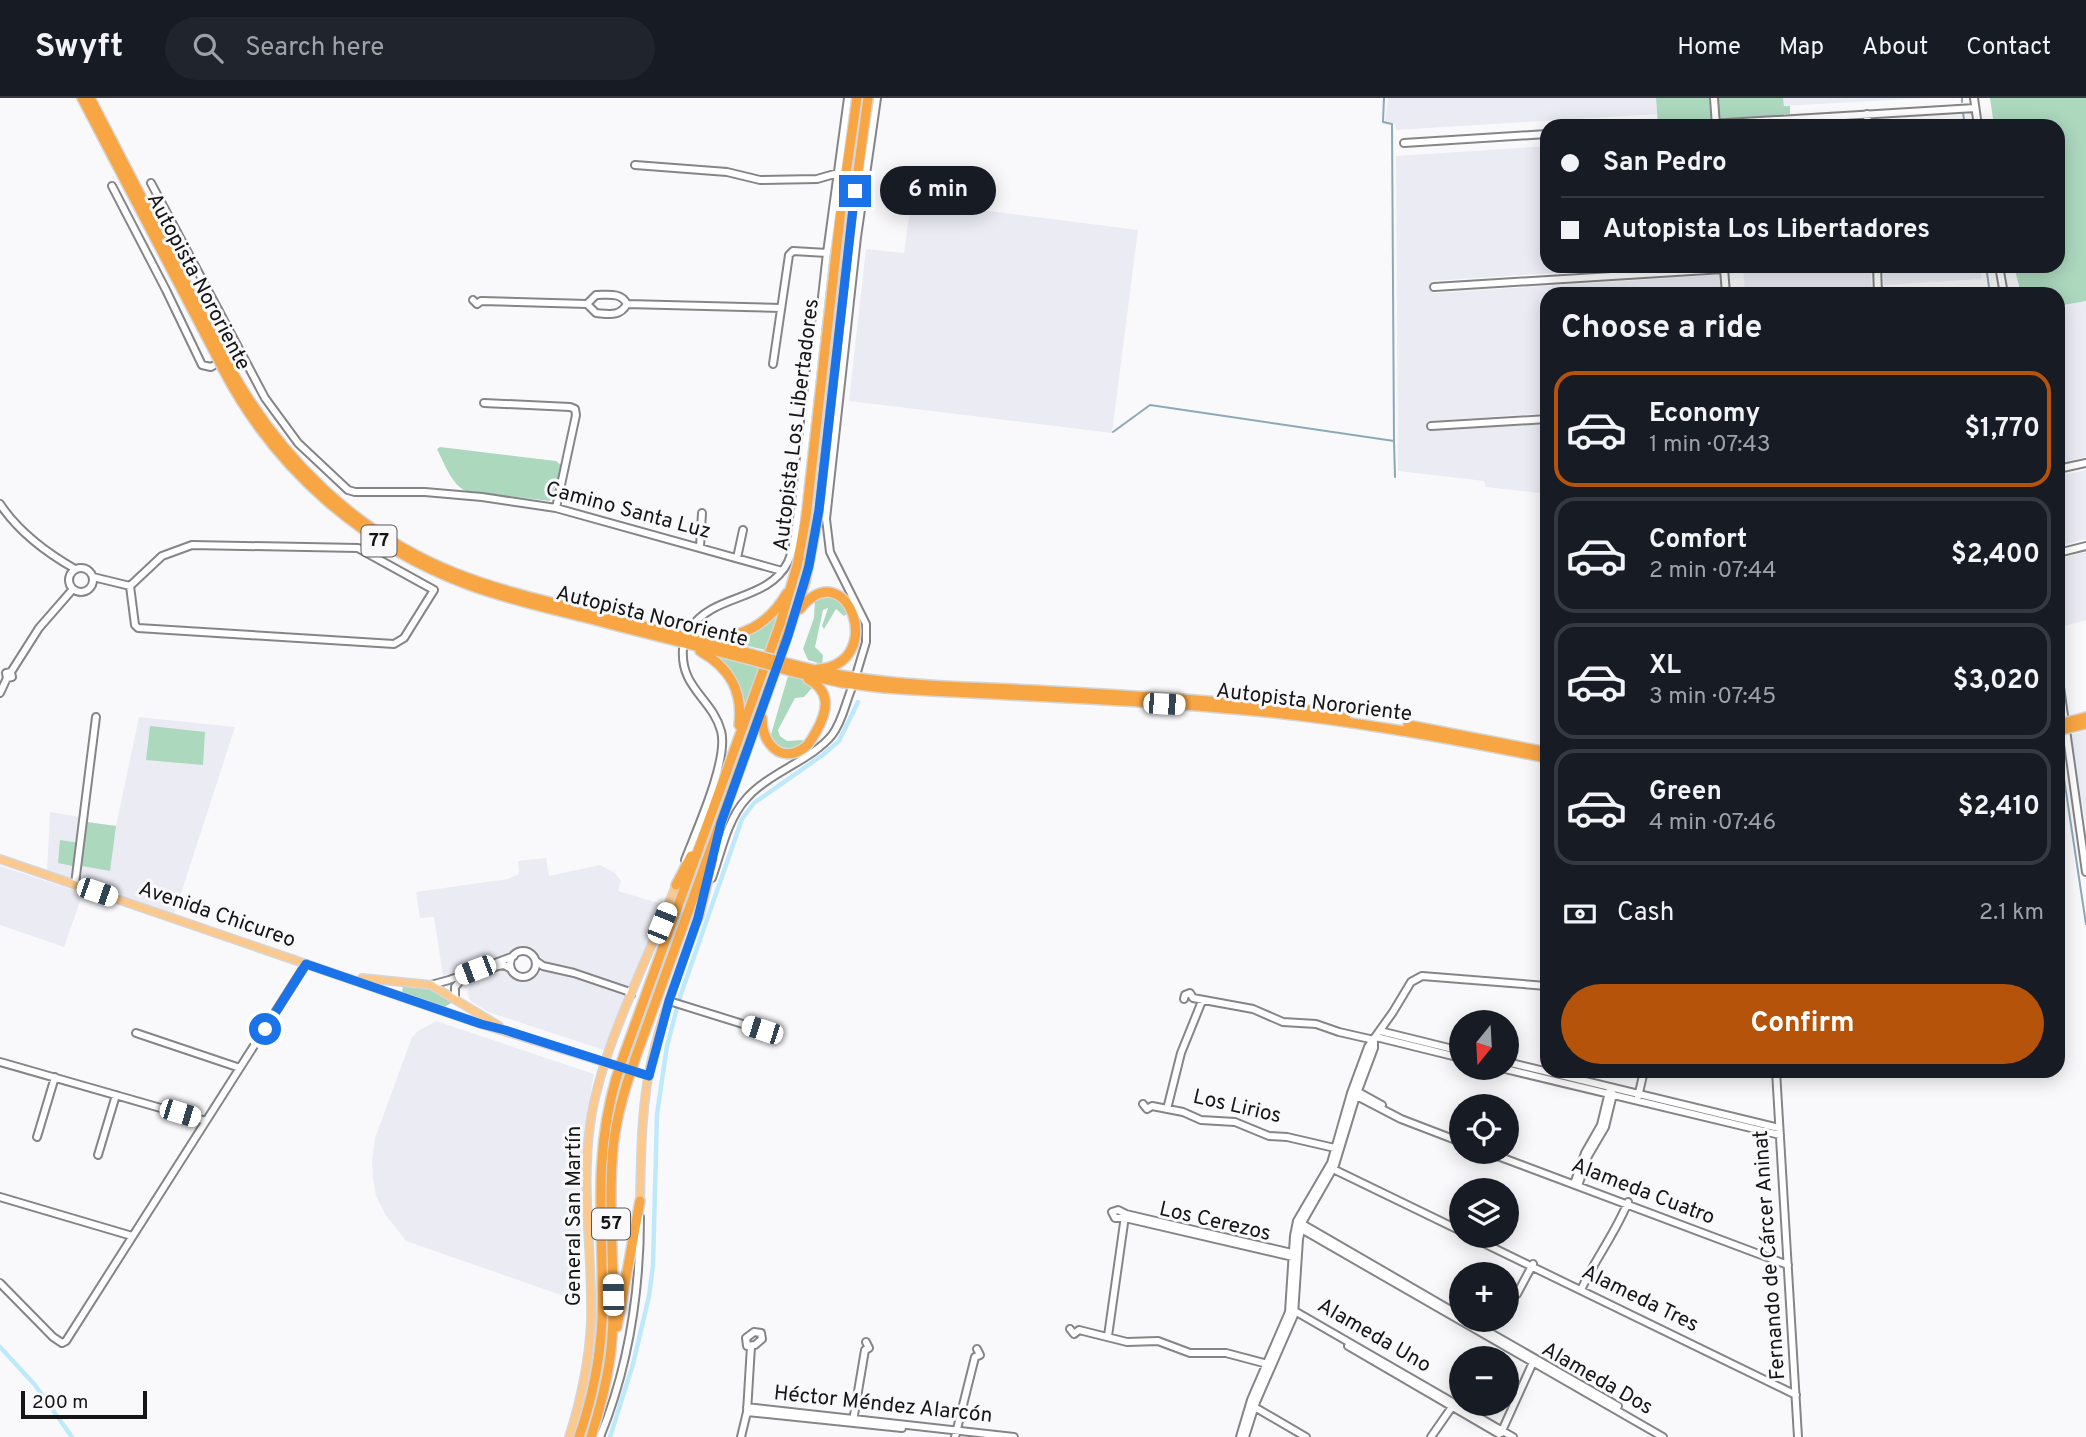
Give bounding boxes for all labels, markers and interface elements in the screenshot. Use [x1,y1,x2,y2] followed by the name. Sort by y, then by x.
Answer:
[165,17,655,80] search box
[35,27,123,69] text: Swyft
[189,29,227,67] icon: search
[245,32,384,65] text: Search here
[1677,33,1741,63] text: Home
[1779,33,1824,63] text: Map
[1862,33,1928,63] text: About
[1966,33,2051,63] text: Contact
[1603,147,1727,180] text: San Pedro
[880,166,995,216] callout: 6 min
[839,175,871,207] route end
[908,176,968,205] text: 6 min
[140,189,256,375] street label: Autopista Nororiente
[1603,214,1930,247] text: Autopista Los Libertadores
[768,297,826,553] street label: Autopista Los Libertadores
[1561,309,1762,349] text: Choose a ride
[1565,398,1628,461] icon: car
[1649,398,1760,431] text: Economy
[1964,413,2040,446] text: $1,770
[1649,431,1771,460] text: 1 min · 07:43
[542,476,714,546] street label: Camino Santa Luz
[1565,524,1628,587] icon: car
[1649,524,1747,557] text: Comfort
[362,526,396,556] road number: 77
[1951,539,2040,572] text: $2,400
[1649,557,1776,586] text: 2 min · 07:44
[553,580,751,654] street label: Autopista Nororiente
[1565,650,1628,713] icon: car
[1649,650,1681,683] text: XL
[1953,665,2040,698] text: $3,020
[1215,678,1413,728] street label: Autopista Nororiente
[1649,683,1776,712] text: 3 min · 07:45
[1143,692,1186,716] car
[1565,776,1628,839] icon: car
[1649,776,1722,809] text: Green
[1958,791,2040,824] text: $2,410
[1649,809,1776,838] text: 4 min · 07:46
[74,875,121,909] car
[135,875,299,955] street label: Avenida Chicureo
[1561,895,1599,933] icon: cash
[1617,897,1674,930] text: Cash
[1979,899,2044,928] text: 2.1 km
[645,900,680,946] car
[452,953,499,987] car
[1561,984,2044,1064] button: Confirm
[1449,1010,1519,1080] north arrow
[1449,1010,1519,1416] map controls
[249,1013,281,1045] route start
[739,1014,786,1046] car
[1190,1084,1284,1130] street label: Los Lirios
[1449,1094,1519,1164] button: locate
[157,1097,204,1129] car
[561,1126,588,1306] street label: General San Martín
[1748,1129,1792,1381] street label: Fernando de Cárcer Aninat
[1567,1152,1719,1232] street label: Alameda Cuatro
[1449,1178,1519,1248] button: layers
[1157,1196,1273,1248] street label: Los Cerezos
[592,1208,630,1240] road number: 57
[1577,1259,1703,1339] street label: Alameda Tres
[1449,1262,1519,1332] button: +
[603,1274,624,1316] car
[1312,1293,1436,1379] street label: Alameda Uno
[1537,1336,1657,1422] street label: Alameda Dos
[1449,1346,1519,1416] button: −
[772,1380,994,1430] street label: Héctor Méndez Alarcón
[21,1388,147,1420] scale bar
[32,1391,88,1415] text: 200 m

